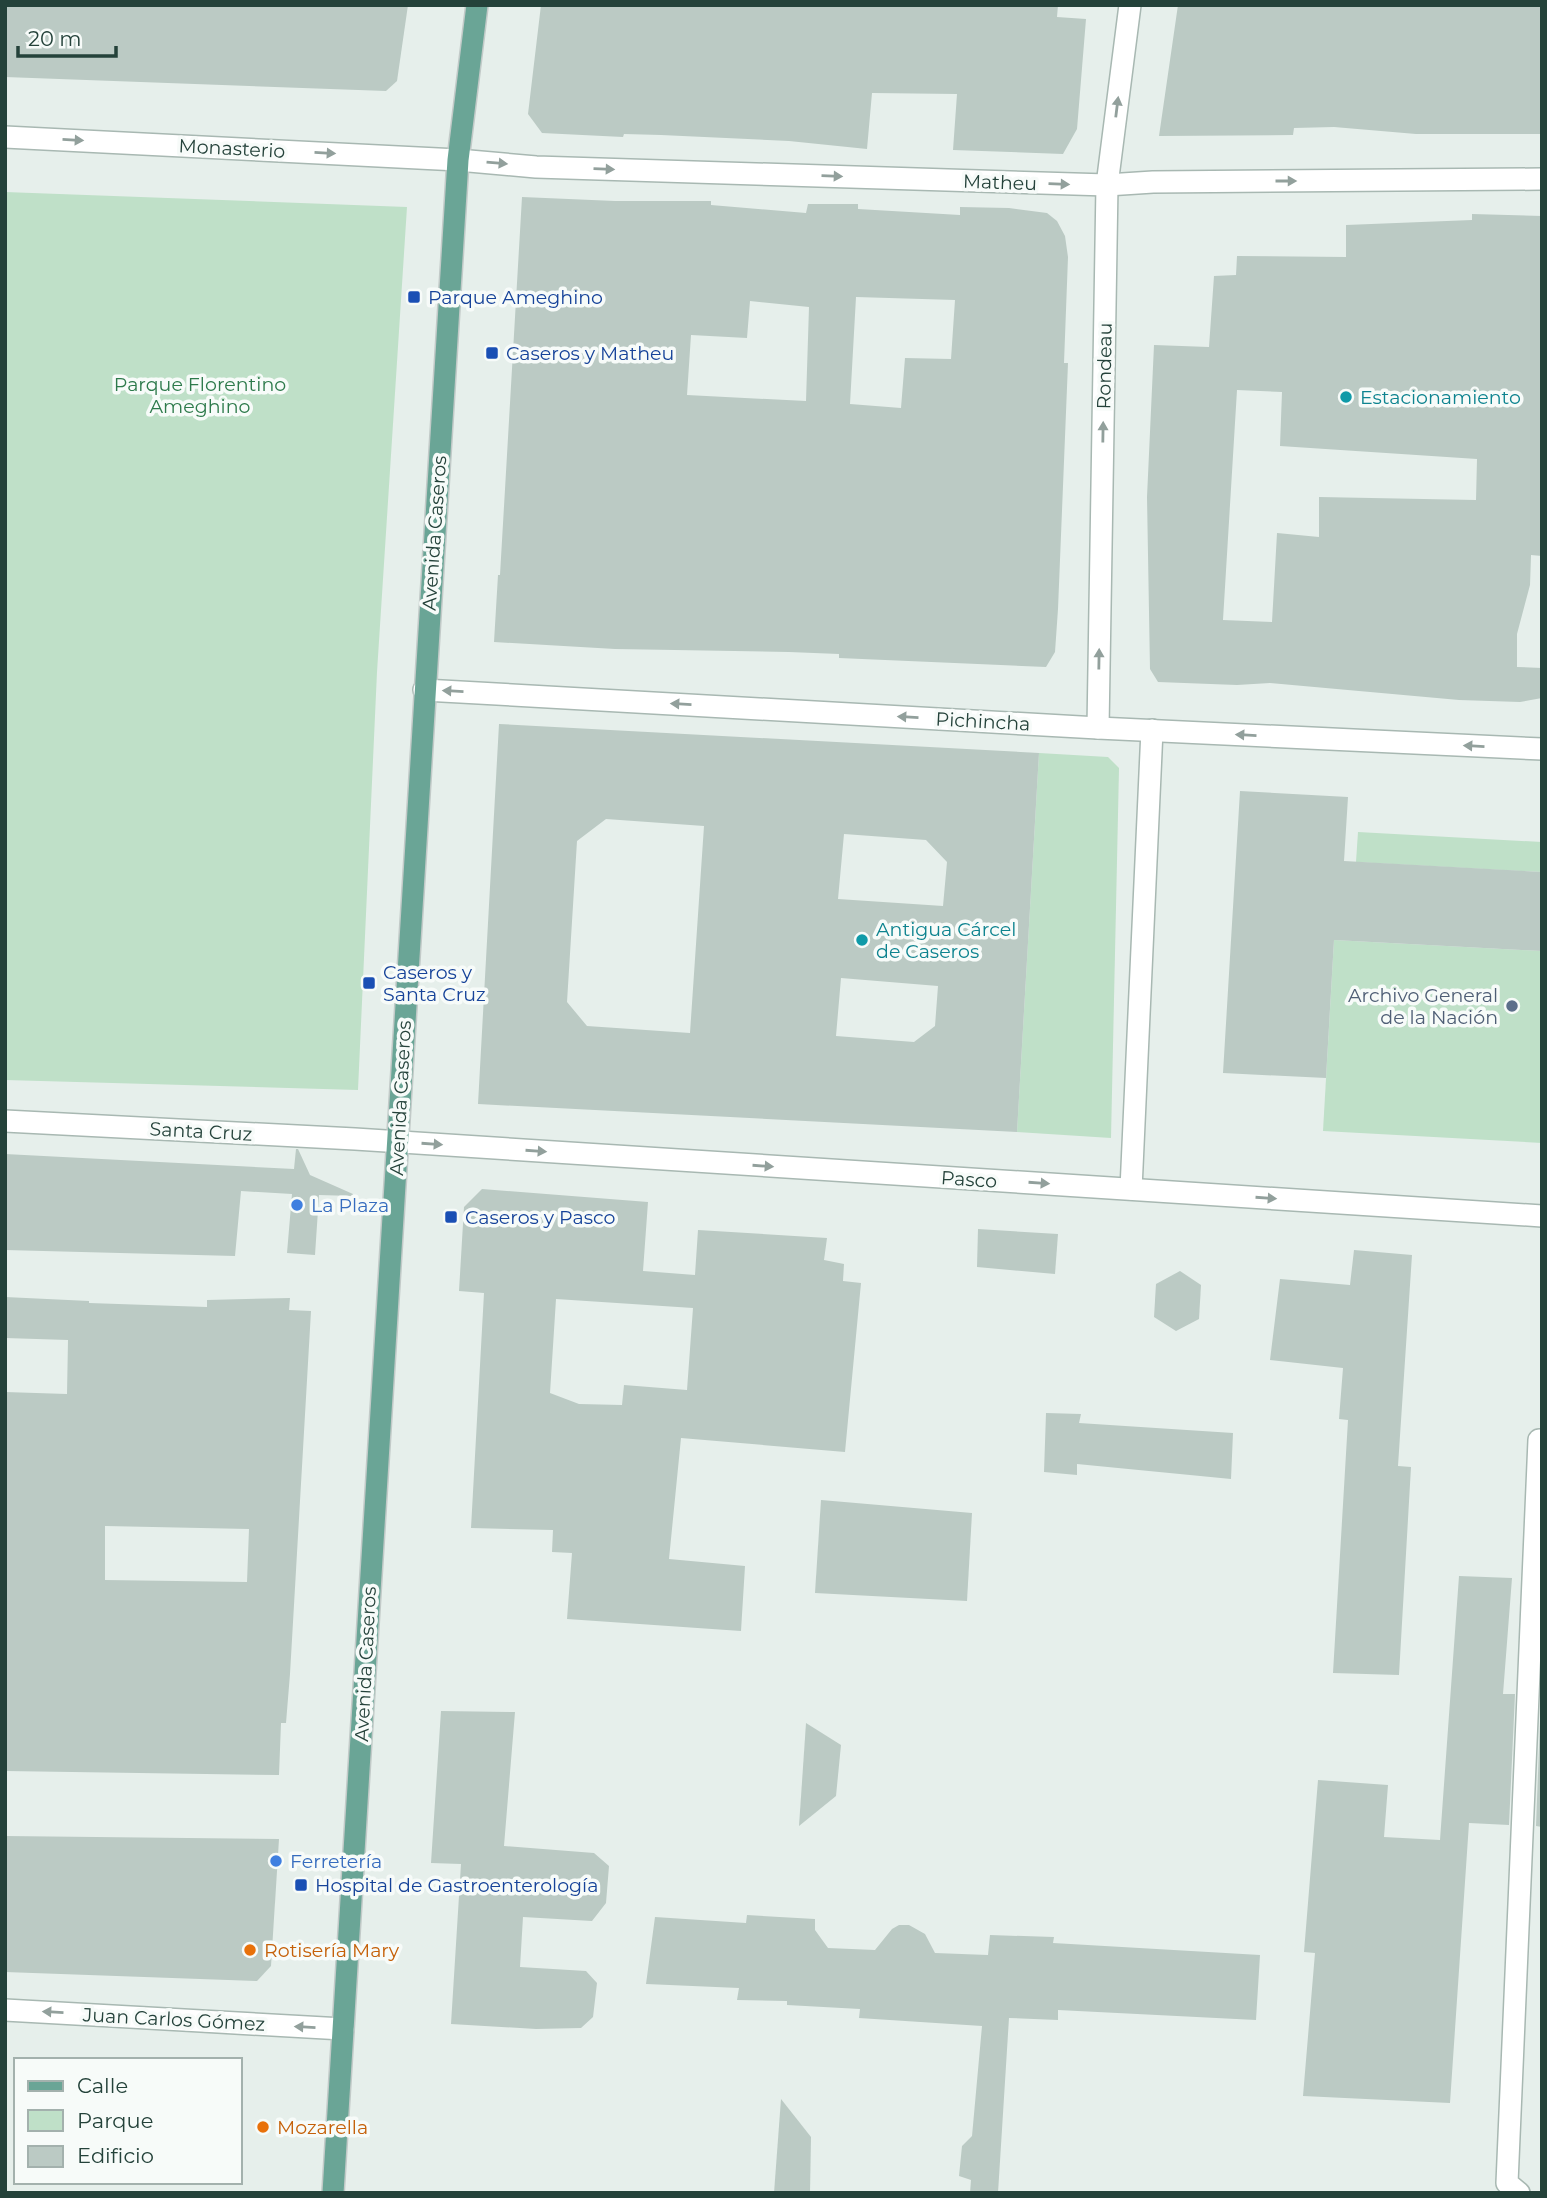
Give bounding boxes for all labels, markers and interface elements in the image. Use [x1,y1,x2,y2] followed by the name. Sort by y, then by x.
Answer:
[18,14,116,58] scale bar
[28,26,82,51] text: 20 m
[1112,96,1123,118] one-way arrow
[178,134,286,163] street label: Monasterio
[63,135,85,146] one-way arrow
[314,148,336,159] one-way arrow
[486,158,508,169] one-way arrow
[594,163,616,175] one-way arrow
[963,170,1037,195] street label: Matheu
[821,171,843,182] one-way arrow
[1276,175,1298,187] one-way arrow
[1048,178,1070,189] one-way arrow
[428,286,603,309] place label: Parque Ameghino
[406,289,422,305] marker: Parque Ameghino
[1092,323,1117,409] street label: Rondeau
[506,342,674,365] place label: Caseros y Matheu
[484,345,500,361] marker: Caseros y Matheu
[114,373,286,418] park label: Parque Florentino Ameghino
[1360,386,1521,409] place label: Estacionamiento
[1338,389,1354,405] marker: Estacionamiento
[1097,421,1109,443] one-way arrow
[418,455,451,611] street label: Avenida Caseros
[1093,648,1105,670] one-way arrow
[442,686,464,697] one-way arrow
[669,698,691,709] one-way arrow
[935,708,1031,735] street label: Pichincha
[896,711,918,722] one-way arrow
[1235,729,1257,740] one-way arrow
[1462,740,1484,751] one-way arrow
[876,918,1016,963] place label: Antigua Cárcel de Caseros
[854,932,870,948] marker: Antigua Cárcel de Caseros
[383,961,486,1006] place label: Caseros y Santa Cruz
[361,975,377,991] marker: Caseros y Santa Cruz
[1348,984,1498,1029] place label: Archivo General de la Nación
[1504,998,1520,1014] marker: Archivo General de la Nación
[385,1020,416,1176] street label: Avenida Caseros
[149,1117,253,1146] street label: Santa Cruz
[422,1139,444,1150] one-way arrow
[525,1146,547,1157] one-way arrow
[752,1161,774,1172] one-way arrow
[940,1166,998,1193] street label: Pasco
[1028,1178,1050,1189] one-way arrow
[1255,1193,1277,1204] one-way arrow
[311,1194,389,1217] place label: La Plaza
[289,1197,305,1213] marker: La Plaza
[465,1206,615,1229] place label: Caseros y Pasco
[443,1209,459,1225] marker: Caseros y Pasco
[350,1586,381,1742] street label: Avenida Caseros
[290,1850,382,1873] place label: Ferretería
[268,1853,284,1869] marker: Ferretería
[315,1874,598,1897] place label: Hospital de Gastroenterología
[293,1877,309,1893] marker: Hospital de Gastroenterología
[264,1939,400,1962] place label: Rotisería Mary
[242,1942,258,1958] marker: Rotisería Mary
[81,2003,266,2036] street label: Juan Carlos Gómez
[42,2007,64,2018] one-way arrow
[294,2021,316,2032] one-way arrow
[14,2058,242,2184] legend
[77,2073,128,2098] text: Calle
[77,2108,153,2133] text: Parque
[277,2116,368,2139] place label: Mozarella
[255,2119,271,2135] marker: Mozarella
[77,2143,154,2168] text: Edificio

